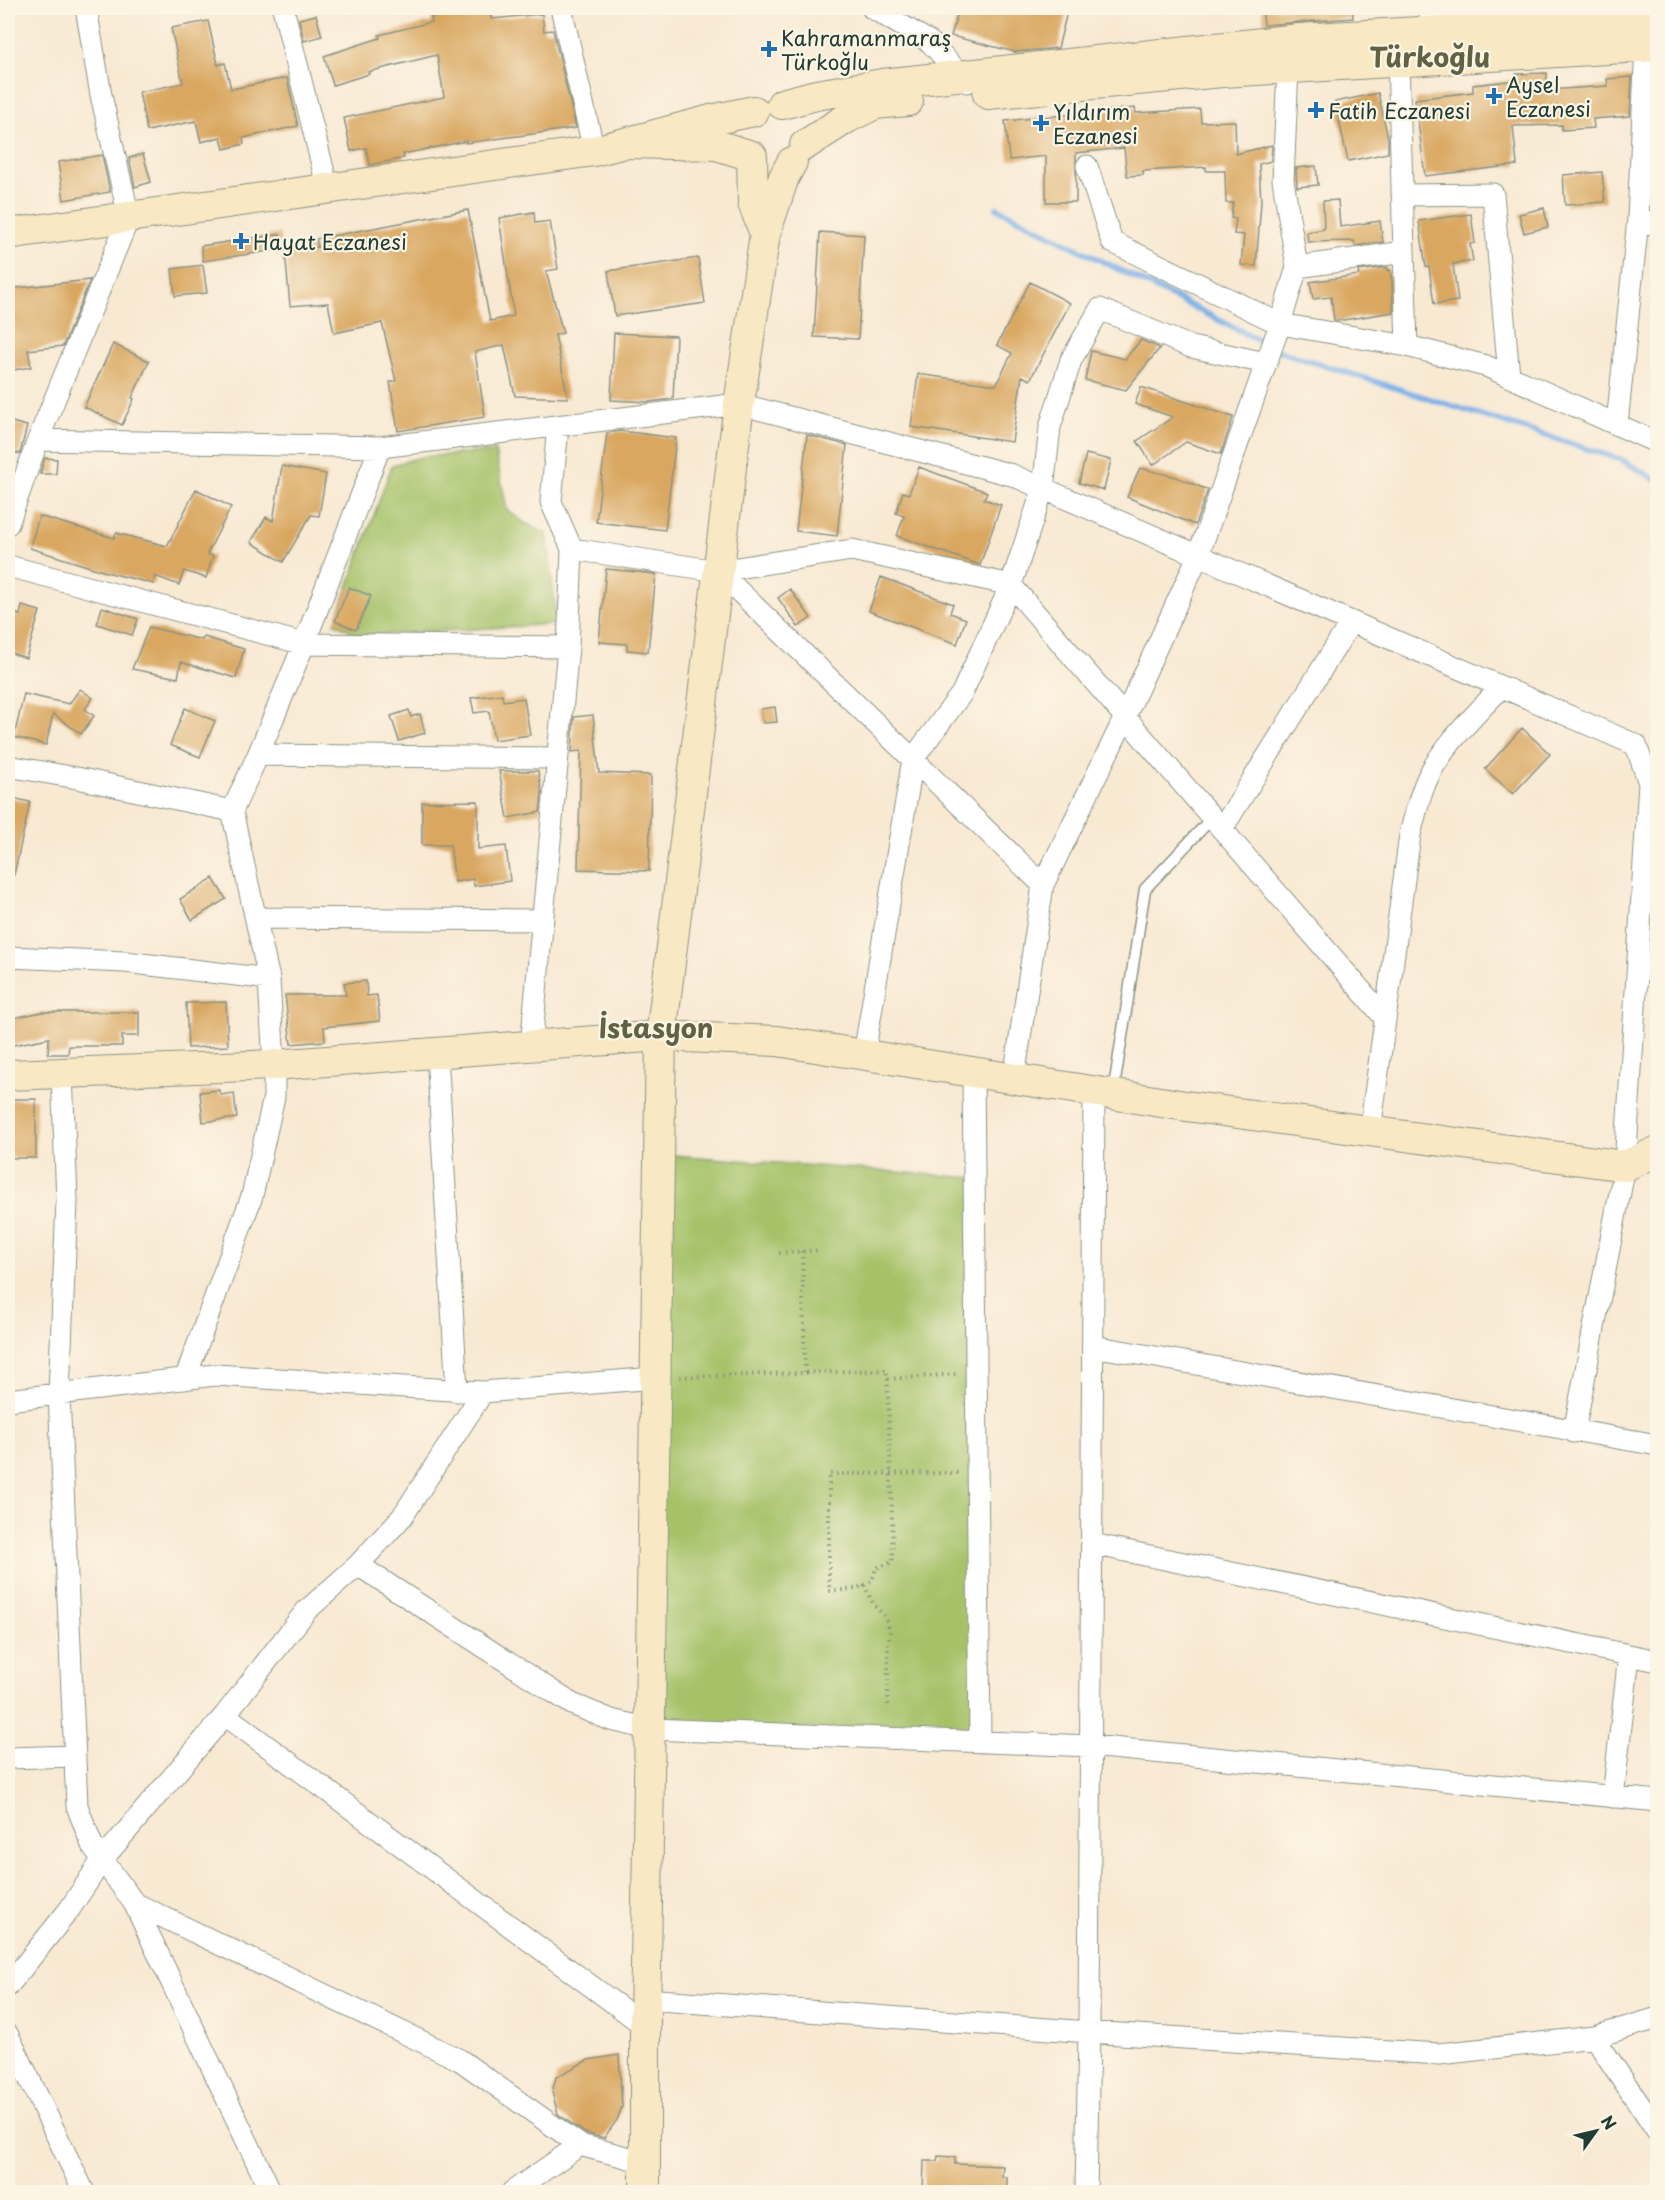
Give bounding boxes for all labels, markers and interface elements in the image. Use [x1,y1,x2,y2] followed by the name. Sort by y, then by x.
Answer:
[781,21,951,77] place label: Kahramanmaraş Türkoğlu
[1370,35,1490,76] district label: Türkoğlu
[762,42,776,56] marker: Kahramanmaraş Türkoğlu
[1506,68,1591,124] place label: Aysel Eczanesi
[1487,89,1501,103] marker: Aysel Eczanesi
[1328,94,1471,126] place label: Fatih Eczanesi
[1053,95,1138,151] place label: Yıldırım Eczanesi
[1309,103,1323,117] marker: Fatih Eczanesi
[1034,116,1048,130] marker: Yıldırım Eczanesi
[253,225,407,257] place label: Hayat Eczanesi
[234,234,248,248] marker: Hayat Eczanesi
[599,1006,713,1047] district label: İstasyon
[1566,2101,1626,2161] north arrow
[1596,2110,1623,2134] text: N

